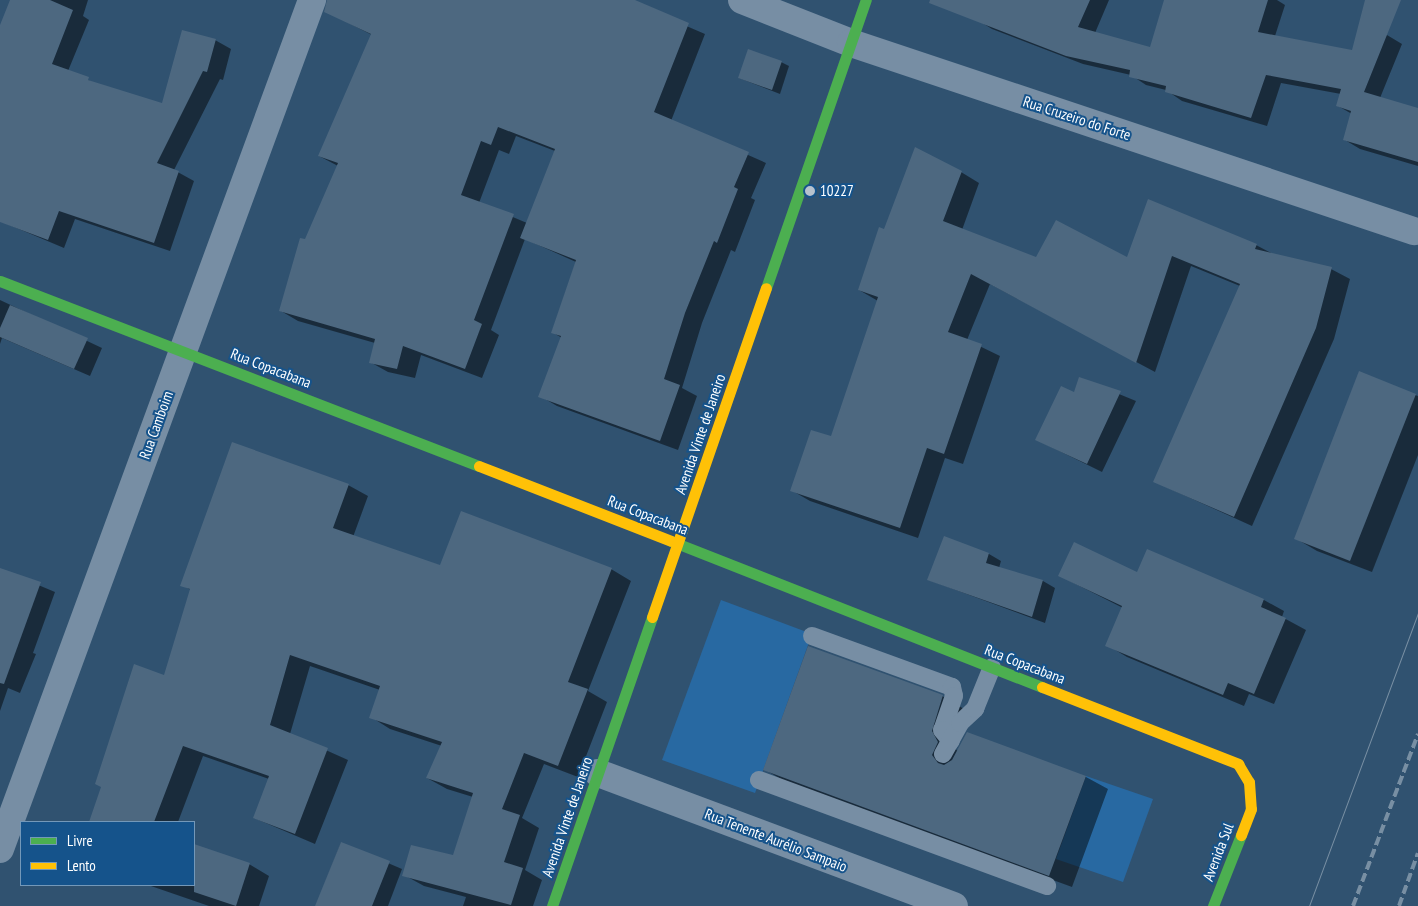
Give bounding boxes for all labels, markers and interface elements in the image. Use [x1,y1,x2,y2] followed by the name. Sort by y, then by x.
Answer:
[1021,92,1133,144] street label: Rua Cruzeiro do Forte
[820,182,854,200] place label: 10227
[804,185,816,197] marker: 10227
[228,344,314,392] street label: Rua Copacabana
[671,371,729,497] street label: Avenida Vinte de Janeiro
[135,388,177,462] street label: Rua Camboim
[605,491,691,539] street label: Rua Copacabana
[982,640,1068,688] street label: Rua Copacabana
[538,754,596,880] street label: Avenida Vinte de Janeiro
[702,804,850,876] street label: Rua Tenente Aurélio Sampaio
[1199,820,1237,884] street label: Avenida Sul
[20,821,195,886] legend
[67,831,93,850] text: Livre
[67,856,96,875] text: Lento

